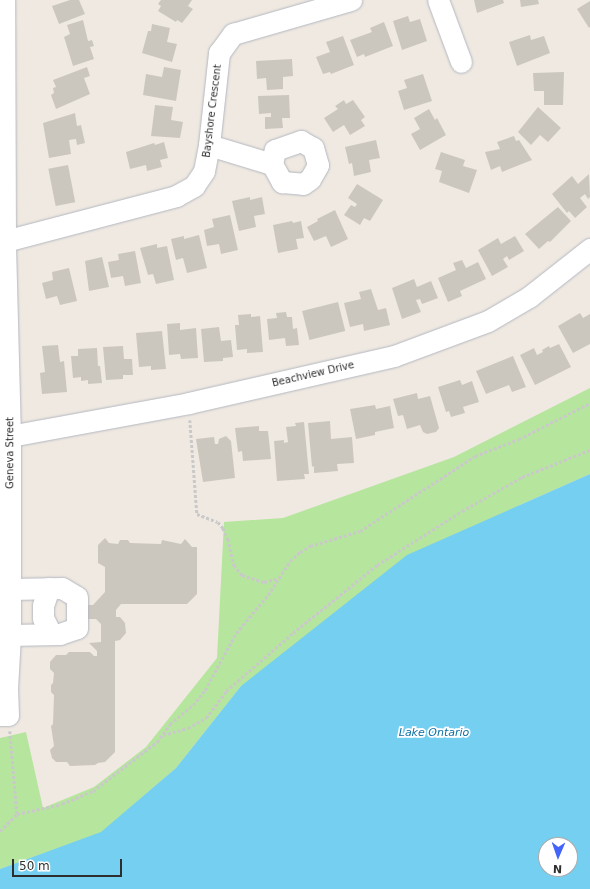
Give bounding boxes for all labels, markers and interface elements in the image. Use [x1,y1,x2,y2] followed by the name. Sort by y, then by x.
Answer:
[200,64,224,158] street label: Bayshore Crescent
[271,359,355,389] street label: Beachview Drive
[4,417,16,489] street label: Geneva Street
[399,726,469,740] water label: Lake Ontario
[538,837,578,877] north arrow
[14,851,124,877] scale bar
[19,859,50,873] text: 50 m
[553,862,562,875] text: N

